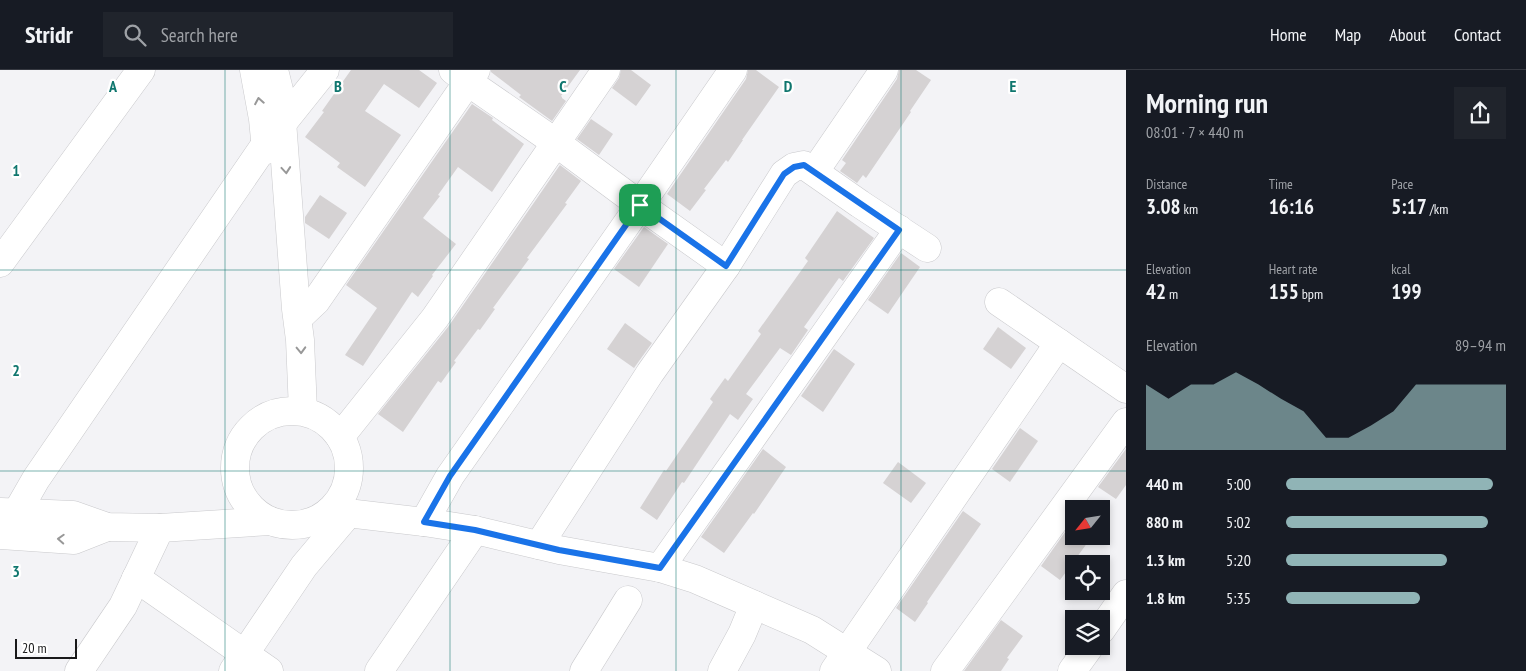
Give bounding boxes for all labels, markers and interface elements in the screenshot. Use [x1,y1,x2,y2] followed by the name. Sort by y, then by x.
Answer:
[103,12,453,57] search box
[25,19,73,50] text: Stridr
[121,21,149,49] icon: search
[161,23,238,47] text: Search here
[1270,23,1307,46] text: Home
[1335,23,1361,46] text: Map
[1389,23,1426,46] text: About
[1454,23,1501,46] text: Contact
[108,76,118,96] text: A
[334,76,342,96] text: B
[559,76,567,96] text: C
[784,76,793,96] text: D
[1010,76,1017,96] text: E
[1146,84,1268,121] text: Morning run
[1454,87,1506,139] button: share
[255,96,265,105] one-way arrow
[1146,122,1244,142] text: 08:01 · 7 × 440 m
[12,160,20,180] text: 1
[280,167,291,175] one-way arrow
[1146,175,1187,193] text: Distance
[1269,175,1293,193] text: Time
[1391,175,1413,193] text: Pace
[619,184,661,226] pin
[626,191,654,219] icon: arrive
[1146,193,1181,220] text: 3.08
[1269,193,1314,220] text: 16:16
[1391,193,1427,220] text: 5:17
[1181,200,1198,218] text: km
[1427,200,1448,218] text: /km
[1146,260,1191,278] text: Elevation
[1269,260,1318,278] text: Heart rate
[1391,260,1410,278] text: kcal
[1146,278,1166,305] text: 42
[1269,278,1299,305] text: 155
[1391,278,1421,305] text: 199
[1166,285,1178,303] text: m
[1299,285,1323,303] text: bpm
[1146,335,1197,355] text: Elevation
[1455,335,1506,355] text: 89–94 m
[295,346,306,354] one-way arrow
[12,360,20,380] text: 2
[1146,474,1183,494] text: 440 m
[1226,474,1251,494] text: 5:00
[1065,500,1110,545] north arrow
[1065,500,1110,655] map controls
[1146,512,1183,532] text: 880 m
[1226,512,1251,532] text: 5:02
[56,534,64,545] one-way arrow
[1146,550,1185,570] text: 1.3 km
[1226,550,1251,570] text: 5:20
[1065,555,1110,600] button: locate
[12,561,20,581] text: 3
[1146,588,1185,608] text: 1.8 km
[1226,588,1251,608] text: 5:35
[1065,610,1110,655] button: layers
[15,636,78,659] scale bar
[22,639,47,657] text: 20 m

